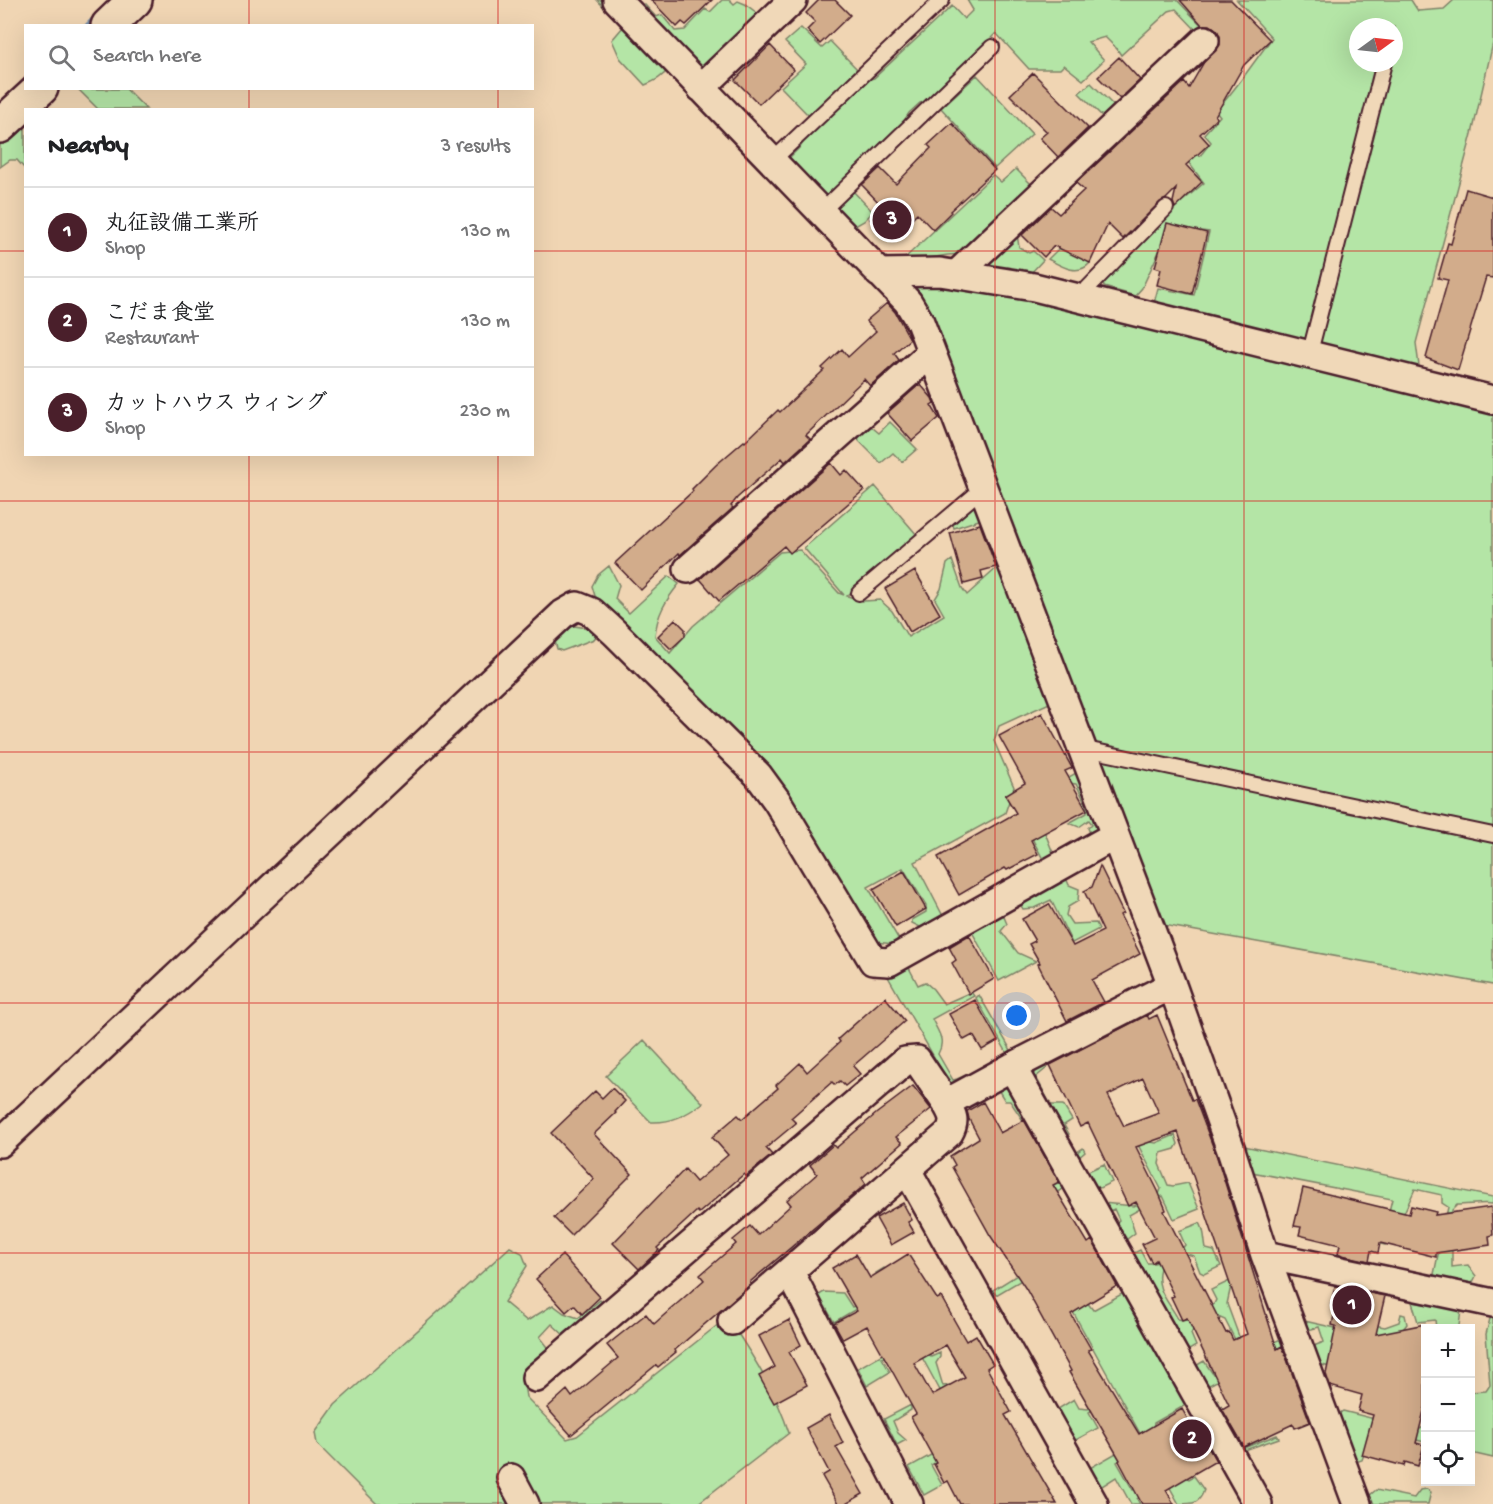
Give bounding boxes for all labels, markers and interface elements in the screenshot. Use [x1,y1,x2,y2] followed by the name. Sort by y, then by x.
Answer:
[1349,18,1403,72] north arrow
[24,24,534,90] search box
[45,41,78,74] icon: search
[93,44,201,70] text: Search here
[48,132,129,163] text: Nearby
[441,136,510,159] text: 3 results
[872,198,912,242] pin: 3
[105,212,259,238] text: 丸征設備工業所
[63,221,72,244] text: 1
[461,221,510,244] text: 130 m
[105,238,145,261] text: Shop
[105,302,215,328] text: こだま食堂
[63,311,72,334] text: 2
[461,311,510,334] text: 130 m
[105,328,198,351] text: Restaurant
[105,392,328,418] text: カットハウス ウィング
[62,401,73,424] text: 3
[460,401,510,424] text: 230 m
[105,418,145,441] text: Shop
[1002,1001,1031,1030] your location
[1332,1282,1372,1328] pin: 1
[1421,1324,1475,1486] map controls
[1421,1324,1475,1378] button: +
[1421,1378,1475,1432] button: −
[1172,1416,1212,1462] pin: 2
[1421,1432,1475,1486] button: locate

